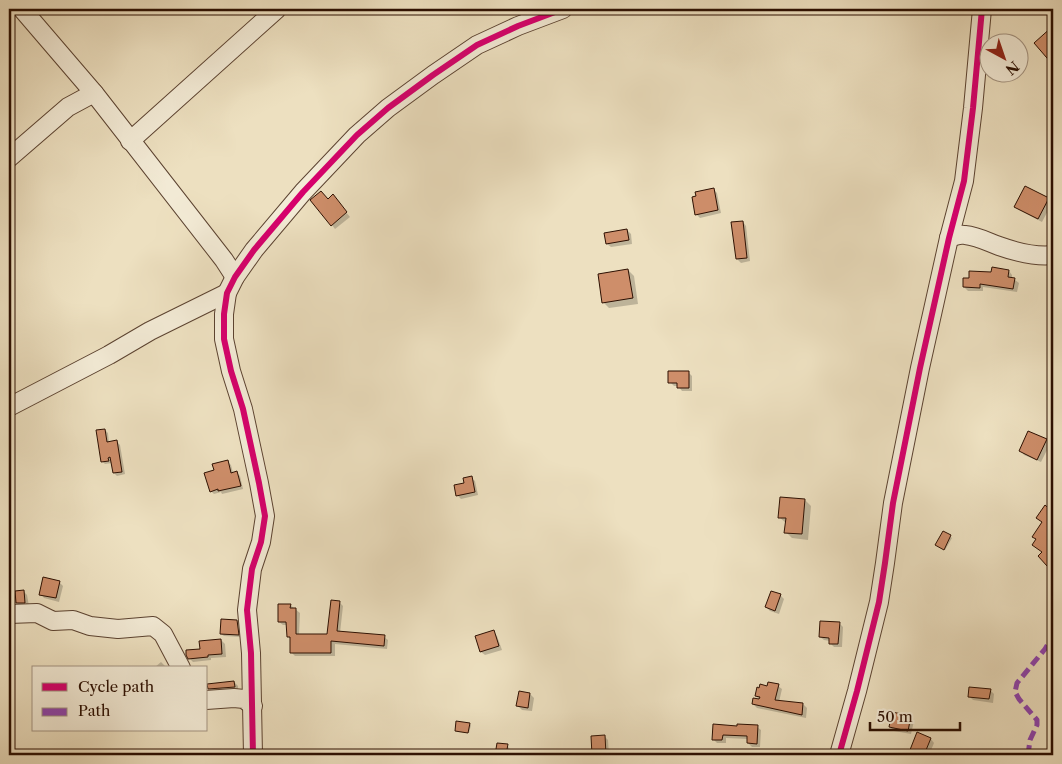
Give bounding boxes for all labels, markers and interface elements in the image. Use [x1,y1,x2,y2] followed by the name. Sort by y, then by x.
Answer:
[980,32,1030,82] north arrow
[1002,57,1023,79] text: N
[32,666,208,732] legend
[78,677,155,696] text: Cycle path
[870,699,960,731] scale bar
[78,701,111,720] text: Path
[877,707,913,726] text: 50 m

